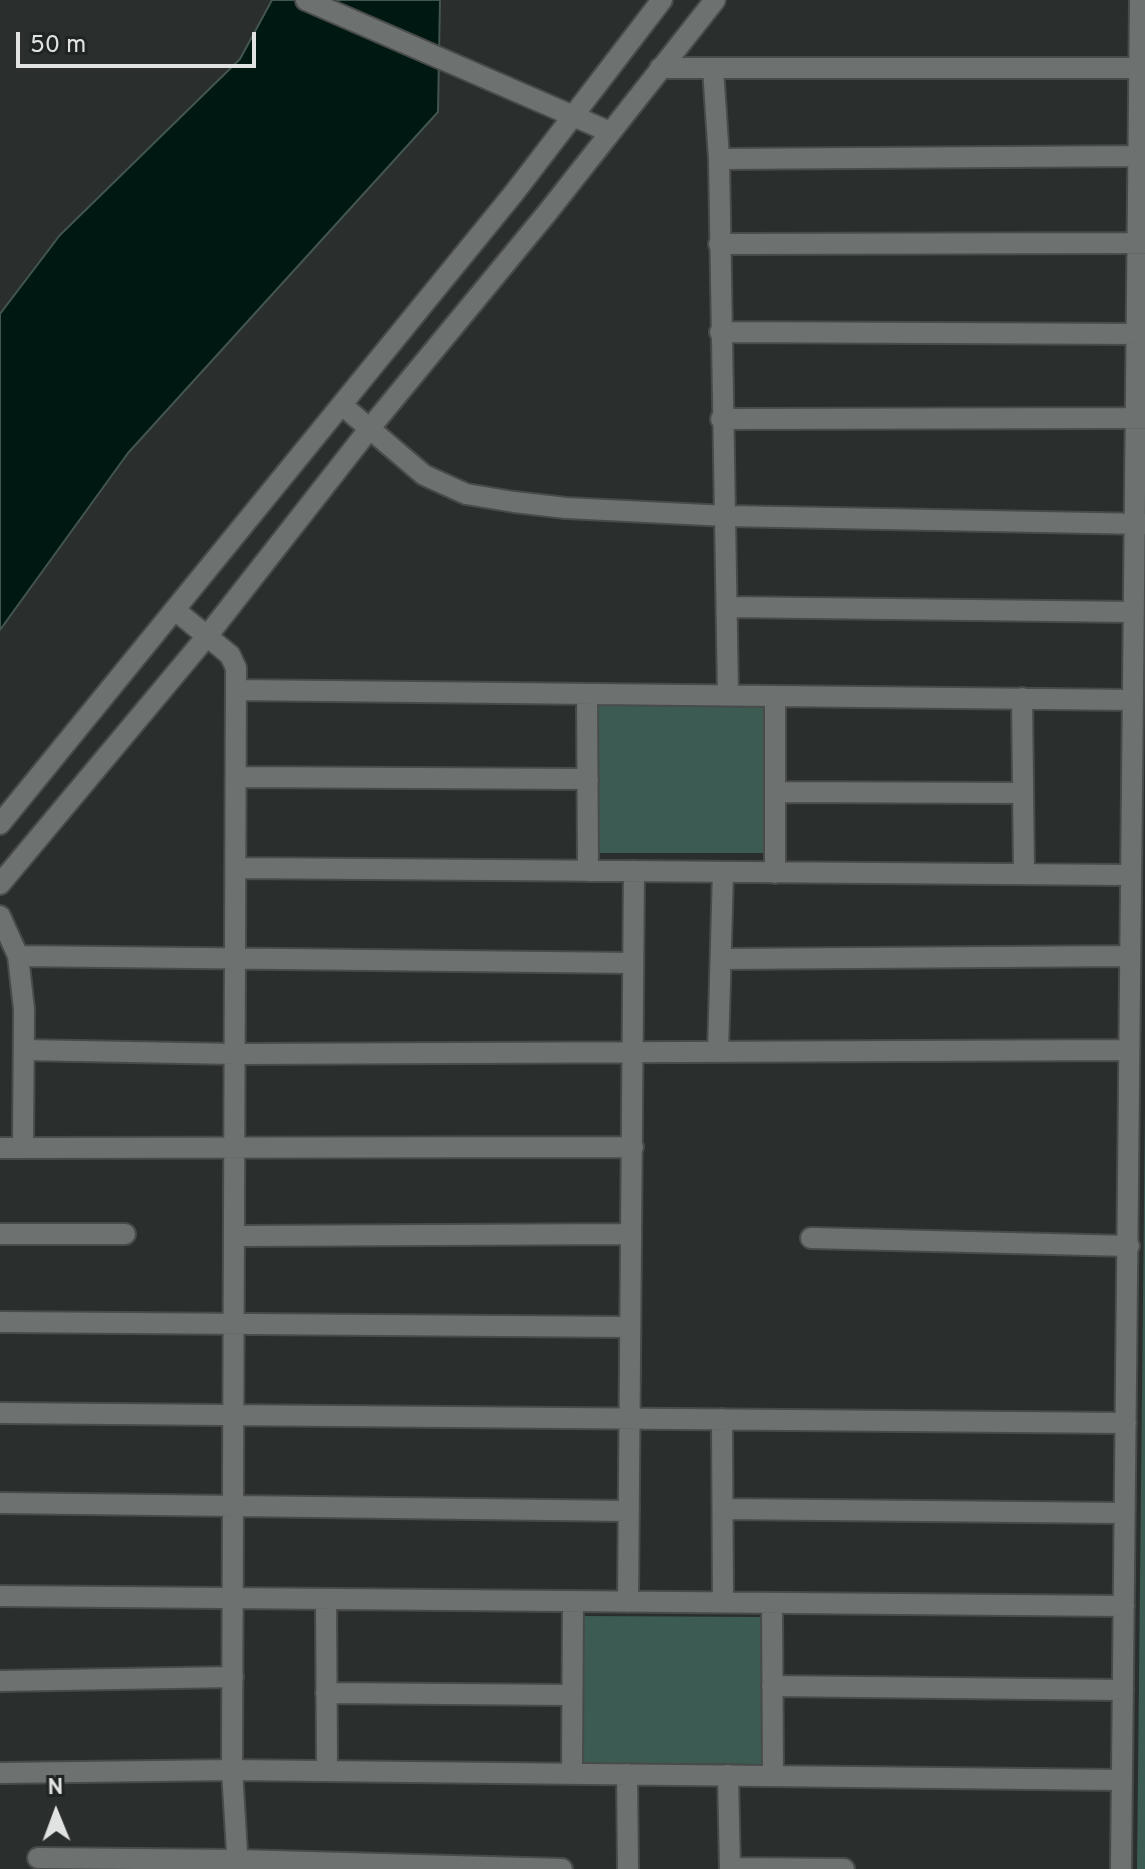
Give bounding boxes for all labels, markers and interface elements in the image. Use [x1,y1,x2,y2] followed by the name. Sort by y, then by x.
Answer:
[20,16,260,66] scale bar
[30,31,86,61] text: 50 m
[16,1773,96,1853] north arrow
[47,1775,64,1802] text: N

